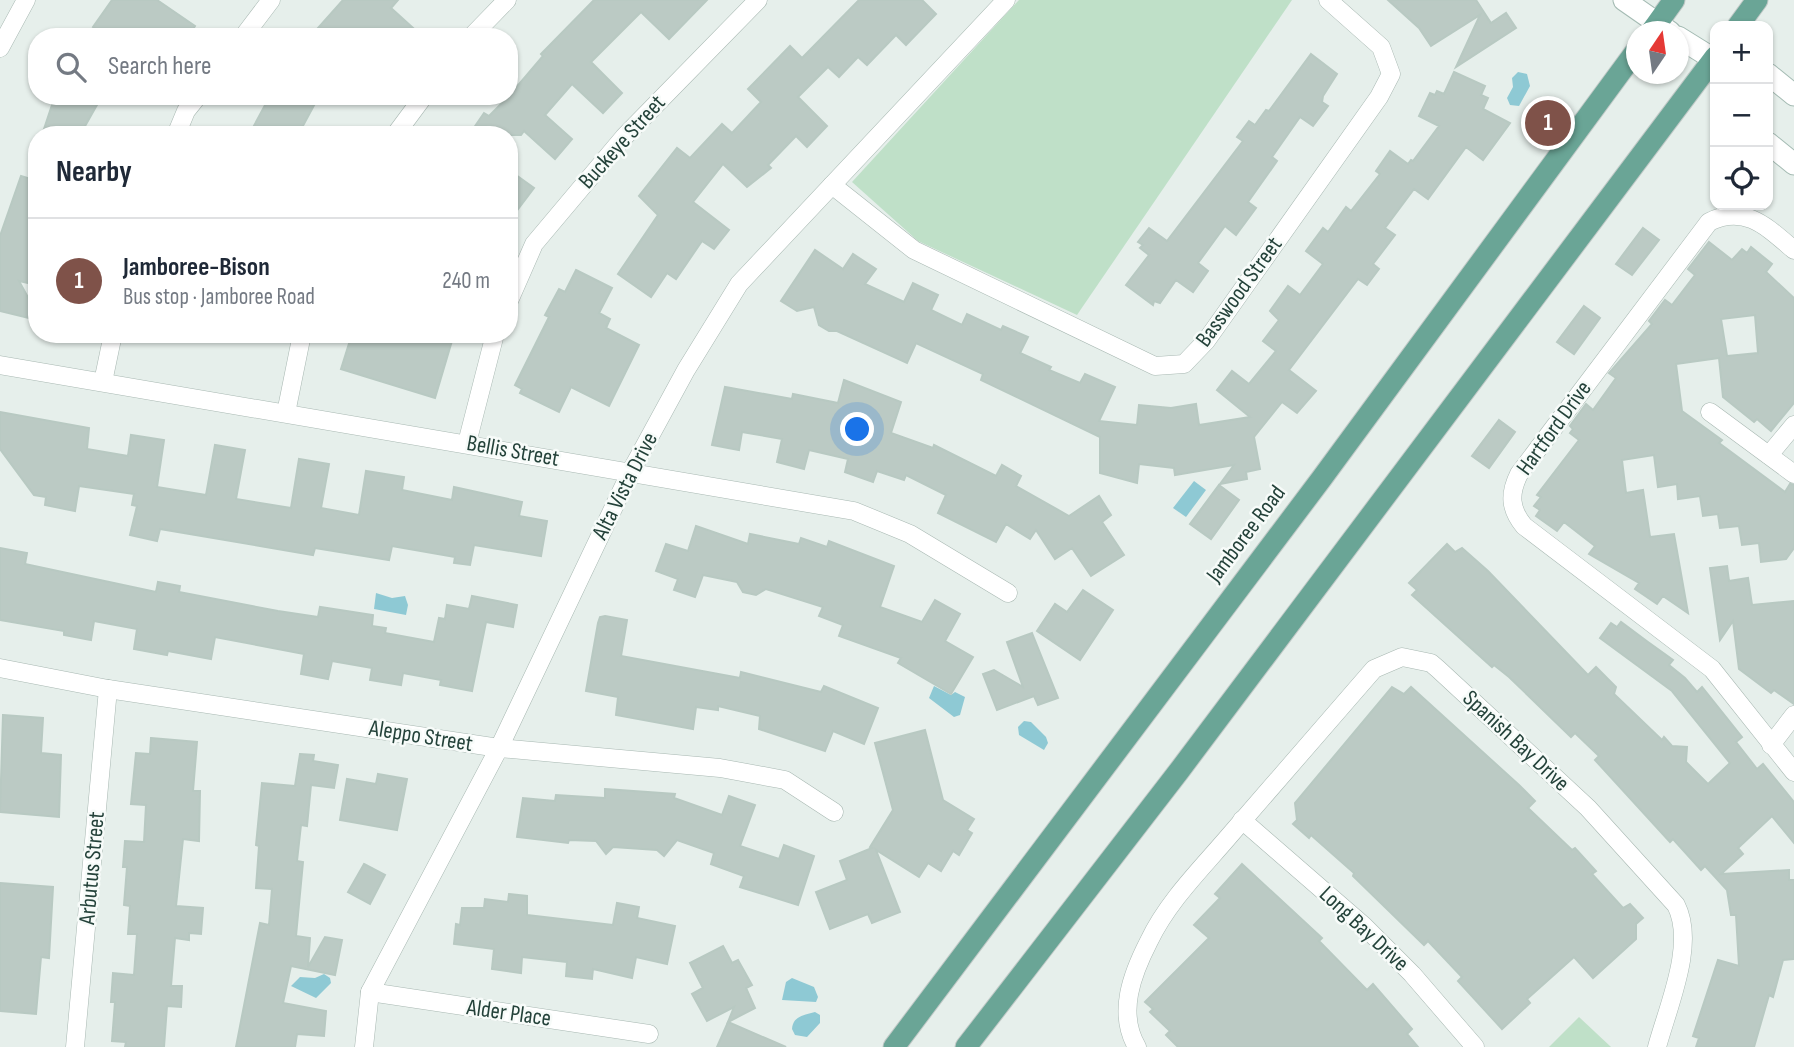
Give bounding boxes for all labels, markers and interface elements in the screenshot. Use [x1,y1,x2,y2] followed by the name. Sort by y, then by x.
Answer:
[1626,21,1689,84] north arrow
[1710,21,1773,210] map controls
[1710,21,1773,84] button: +
[28,28,518,105] search box
[52,48,90,86] icon: search
[108,51,211,82] text: Search here
[1710,84,1773,147] button: −
[573,89,671,195] street label: Buckeye Street
[1525,97,1571,149] pin: 1
[1710,147,1773,210] button: locate
[56,154,132,190] text: Nearby
[1190,232,1288,352] street label: Basswood Street
[123,252,270,283] text: Jamboree-Bison
[74,267,84,295] text: 1
[442,267,490,295] text: 240 m
[123,283,315,311] text: Bus stop · Jamboree Road
[1510,375,1598,481] street label: Hartford Drive
[840,412,874,446] your location
[586,428,664,545] street label: Alta Vista Drive
[465,429,561,473] street label: Bellis Street
[1200,480,1292,589] street label: Jamboree Road
[1457,684,1575,798] street label: Spanish Bay Drive
[366,714,475,758] street label: Aleppo Street
[73,810,111,927] street label: Arbutus Street
[1313,881,1415,977] street label: Long Bay Drive
[464,993,553,1033] street label: Alder Place

